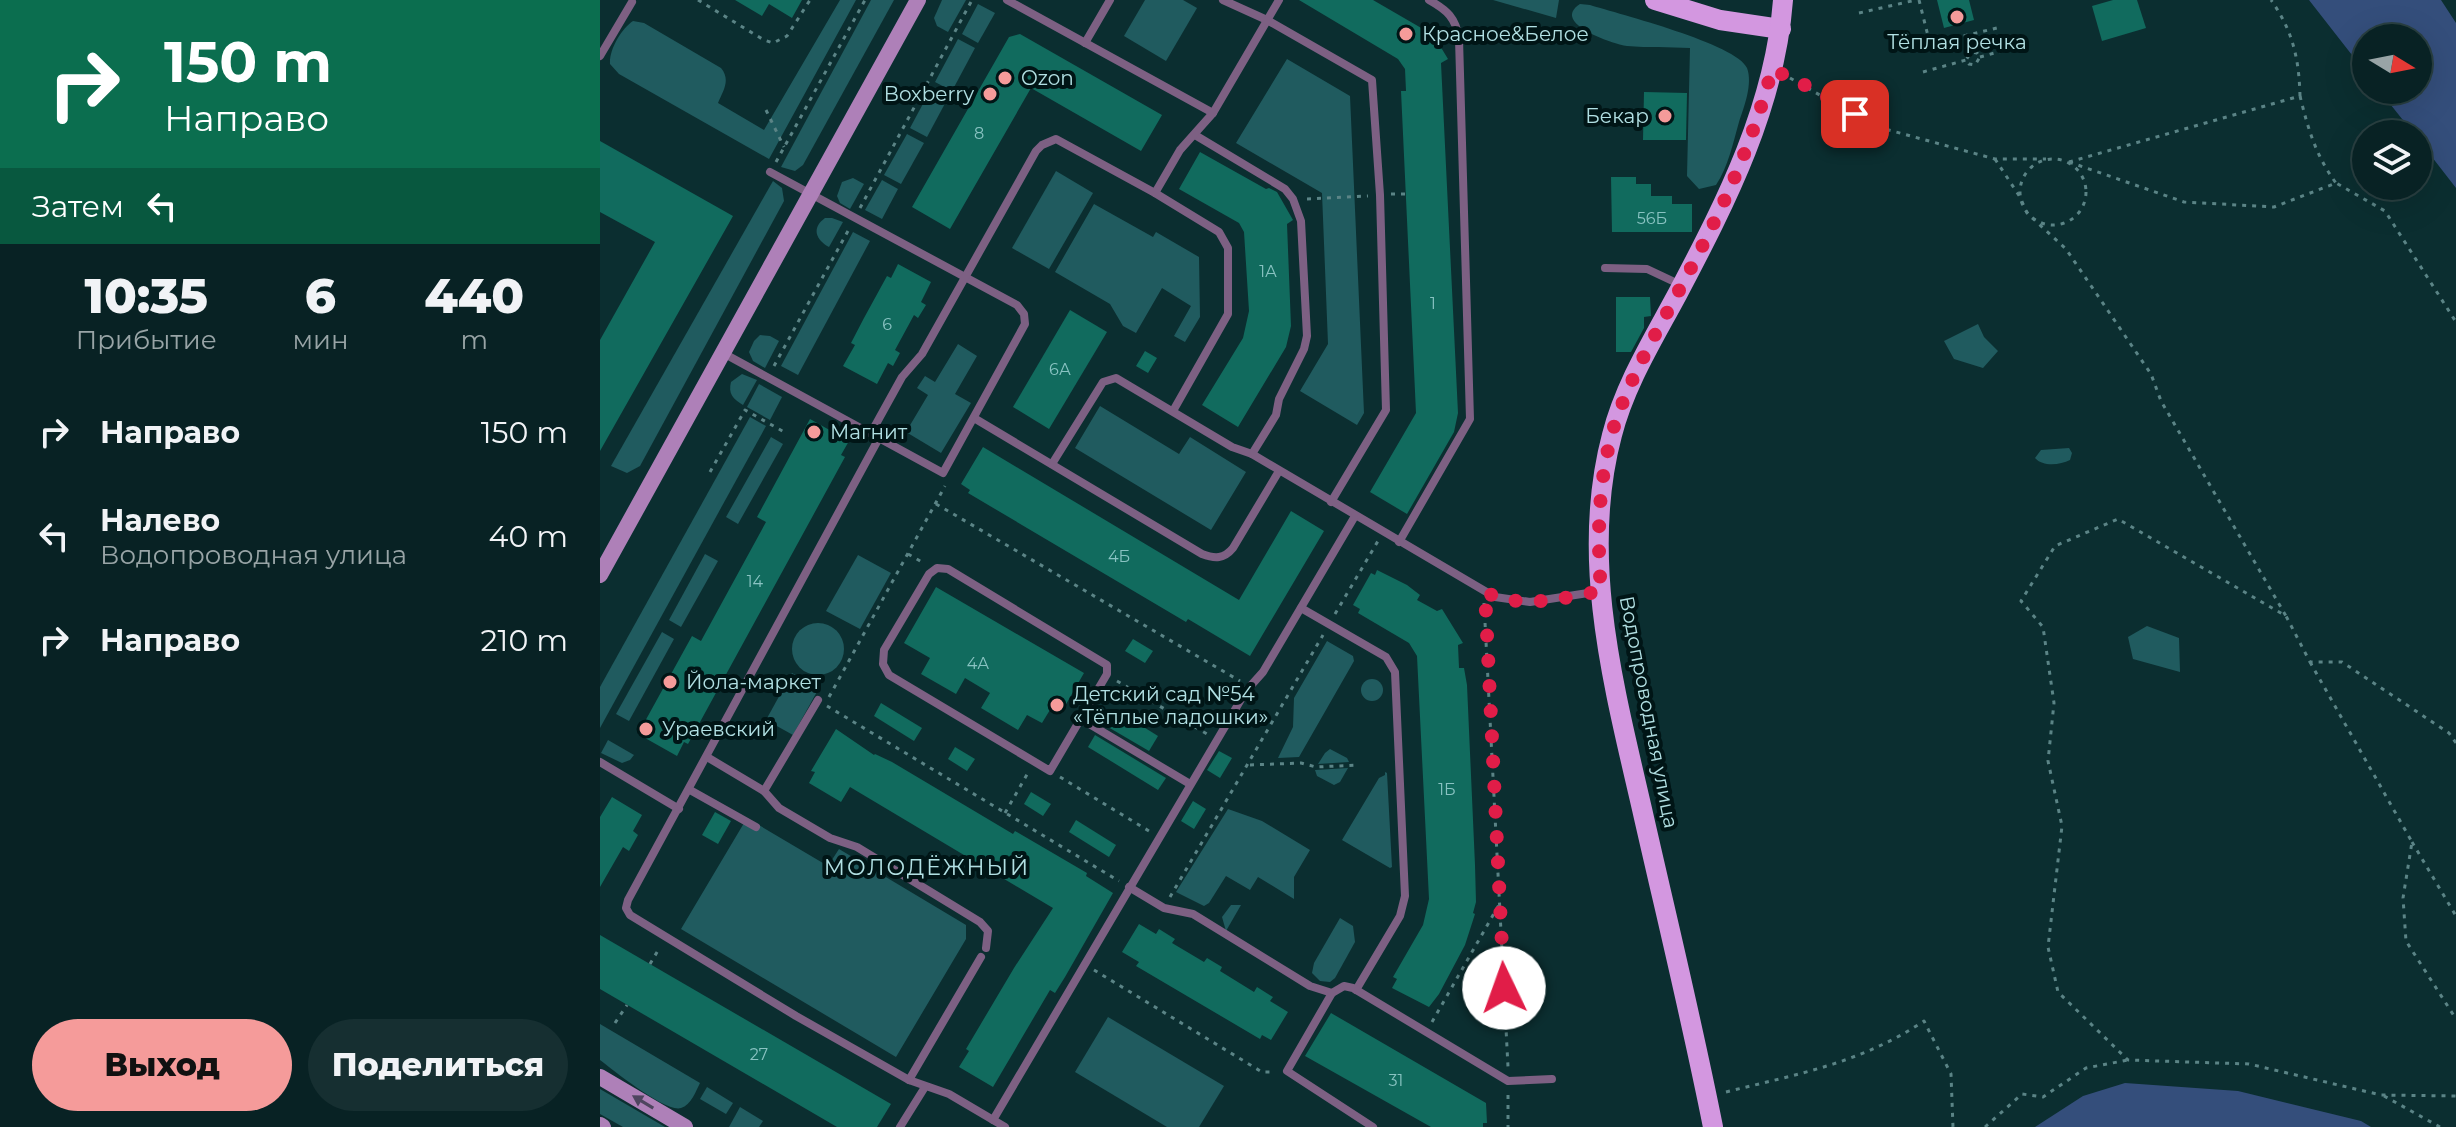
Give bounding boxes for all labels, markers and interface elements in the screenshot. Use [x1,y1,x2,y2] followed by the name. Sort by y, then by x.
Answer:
[1948,8,1966,26] marker: Тёплая речка
[1422,22,1589,46] place label: Красное&Белое
[2352,24,2432,104] north arrow
[2352,24,2432,200] map controls
[1397,25,1415,43] marker: Красное&Белое
[164,28,332,96] text: 150 m
[1887,30,2027,54] place label: Тёплая речка
[32,32,136,136] icon: right
[1021,66,1074,90] place label: Ozon
[996,69,1014,87] marker: Ozon
[1821,80,1889,148] pin
[884,82,974,106] place label: Boxberry
[981,85,999,103] marker: Boxberry
[1833,92,1877,136] icon: arrive
[164,96,329,140] text: Направо
[1585,104,1649,128] place label: Бекар
[1656,107,1674,125] marker: Бекар
[2352,120,2432,200] button: layers
[974,124,984,143] house number: 8
[140,184,184,228] icon: left
[32,188,124,225] text: Затем
[1637,209,1667,228] house number: 56Б
[1259,262,1277,281] house number: 1А
[84,267,208,325] text: 10:35
[305,267,336,325] text: 6
[424,267,524,325] text: 440
[1430,294,1436,313] house number: 1
[882,315,892,334] house number: 6
[76,324,217,356] text: Прибытие
[292,324,348,356] text: мин
[460,324,488,356] text: m
[1049,360,1071,379] house number: 6А
[32,410,76,454] icon: right
[100,414,240,451] text: Направо
[481,414,568,451] text: 150 m
[830,420,908,444] place label: Магнит
[805,423,823,441] marker: Магнит
[100,502,220,539] text: Налево
[32,514,76,558] icon: left
[489,518,568,555] text: 40 m
[100,539,407,571] text: Водопроводная улица
[1108,547,1130,566] house number: 4Б
[747,572,764,591] house number: 14
[1615,594,1683,830] street label: Водопроводная улица
[32,618,76,662] icon: right
[100,622,240,659] text: Направо
[481,622,568,659] text: 210 m
[967,654,989,673] house number: 4А
[686,670,821,694] place label: Йола-маркет
[661,673,679,691] marker: Йола-маркет
[1073,682,1268,729] place label: Детский сад №54 «Тёплые ладошки»
[1048,696,1066,714] marker: Детский сад №54 «Тёплые ладошки»
[662,717,775,741] place label: Ураевский
[637,720,655,738] marker: Ураевский
[1438,780,1456,799] house number: 1Б
[824,854,1030,881] district label: МОЛОДЁЖНЫЙ
[1462,946,1546,1030] position arrow
[32,1019,292,1111] button: Выход
[308,1019,568,1111] button: Поделиться
[750,1045,768,1064] house number: 27
[1389,1071,1403,1090] house number: 31
[631,1095,654,1109] one-way arrow

